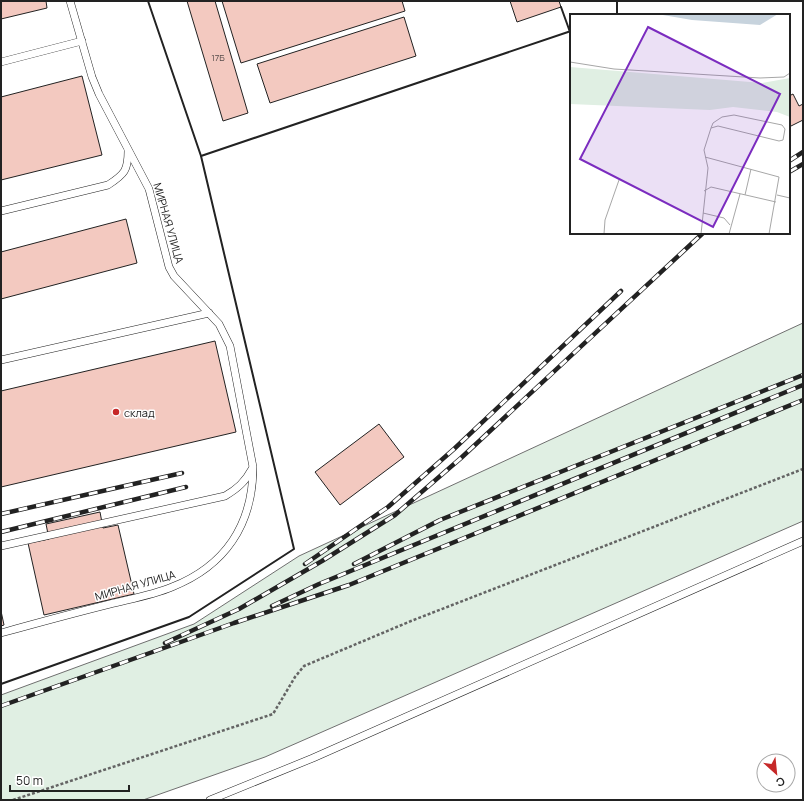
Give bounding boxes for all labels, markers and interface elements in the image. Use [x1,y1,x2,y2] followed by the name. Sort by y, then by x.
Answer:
[570,14,790,234] inset map
[211,51,225,64] house number: 17Б
[150,181,188,265] street label: МИРНАЯ УЛИЦА
[124,405,155,420] place label: склад
[111,407,121,417] marker: склад
[93,566,177,604] street label: МИРНАЯ УЛИЦА
[756,753,796,793] north arrow
[10,767,129,793] scale bar
[16,772,43,789] text: 50 m
[774,774,788,791] text: С

